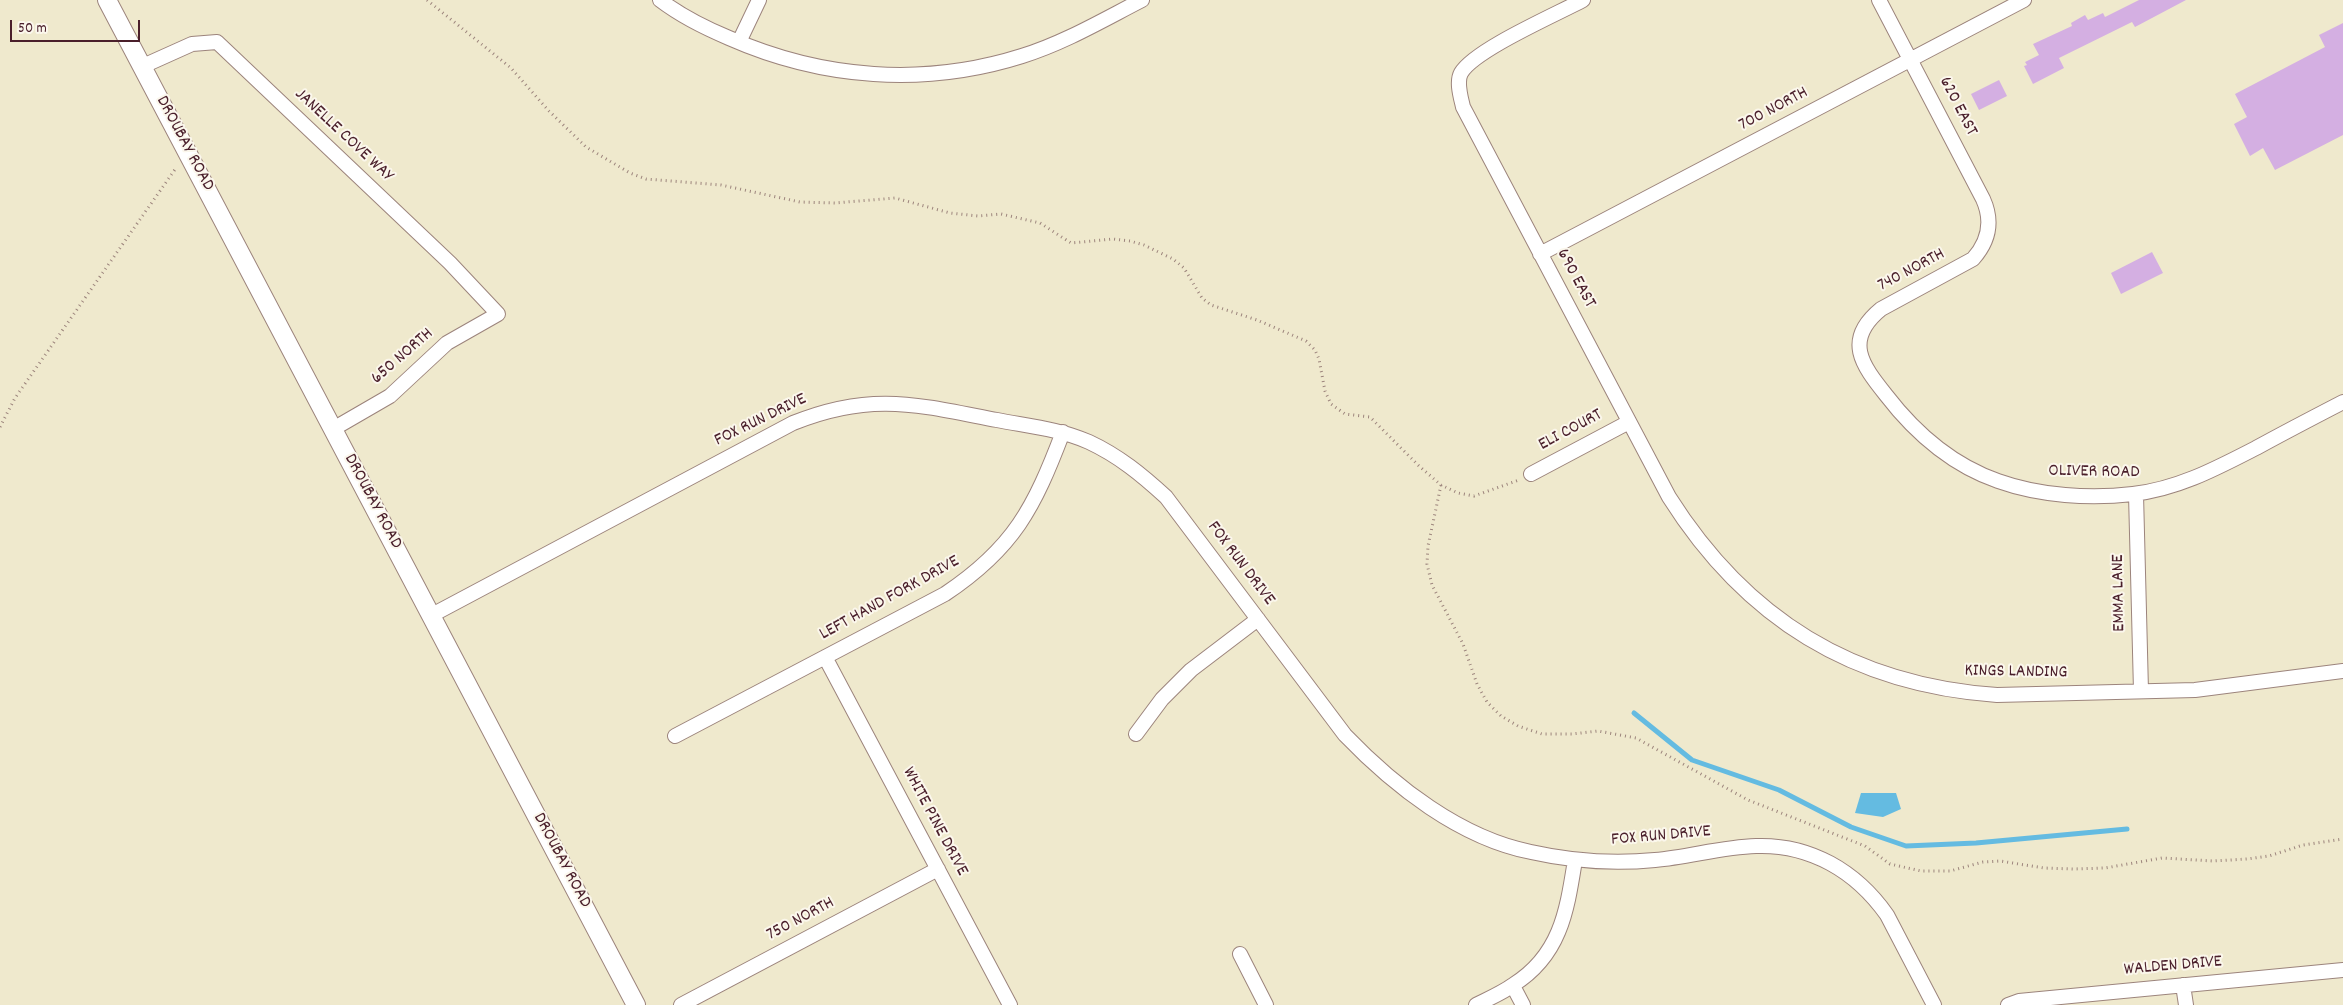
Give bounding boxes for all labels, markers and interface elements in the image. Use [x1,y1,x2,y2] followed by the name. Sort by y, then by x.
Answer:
[12,10,142,42] scale bar
[18,18,47,40] text: 50 m
[1933,74,1981,140] street label: 620 EAST
[1736,83,1812,137] street label: 700 NORTH
[289,85,397,187] street label: JANELLE COVE WAY
[150,93,218,195] street label: DROUBAY ROAD
[1875,244,1949,298] street label: 740 NORTH
[1550,246,1600,312] street label: 690 EAST
[367,324,439,390] street label: 650 NORTH
[711,389,811,453] street label: FOX RUN DRIVE
[1535,405,1607,457] street label: ELI COURT
[338,451,406,553] street label: DROUBAY ROAD
[2048,461,2140,485] street label: OLIVER ROAD
[1201,518,1279,610] street label: FOX RUN DRIVE
[816,552,964,646] street label: LEFT HAND FORK DRIVE
[2109,554,2131,632] street label: EMMA LANE
[1964,661,2068,685] street label: KINGS LANDING
[896,764,972,880] street label: WHITE PINE DRIVE
[527,810,595,912] street label: DROUBAY ROAD
[1610,822,1712,852] street label: FOX RUN DRIVE
[763,893,839,947] street label: 750 NORTH
[2123,952,2223,982] street label: WALDEN DRIVE

